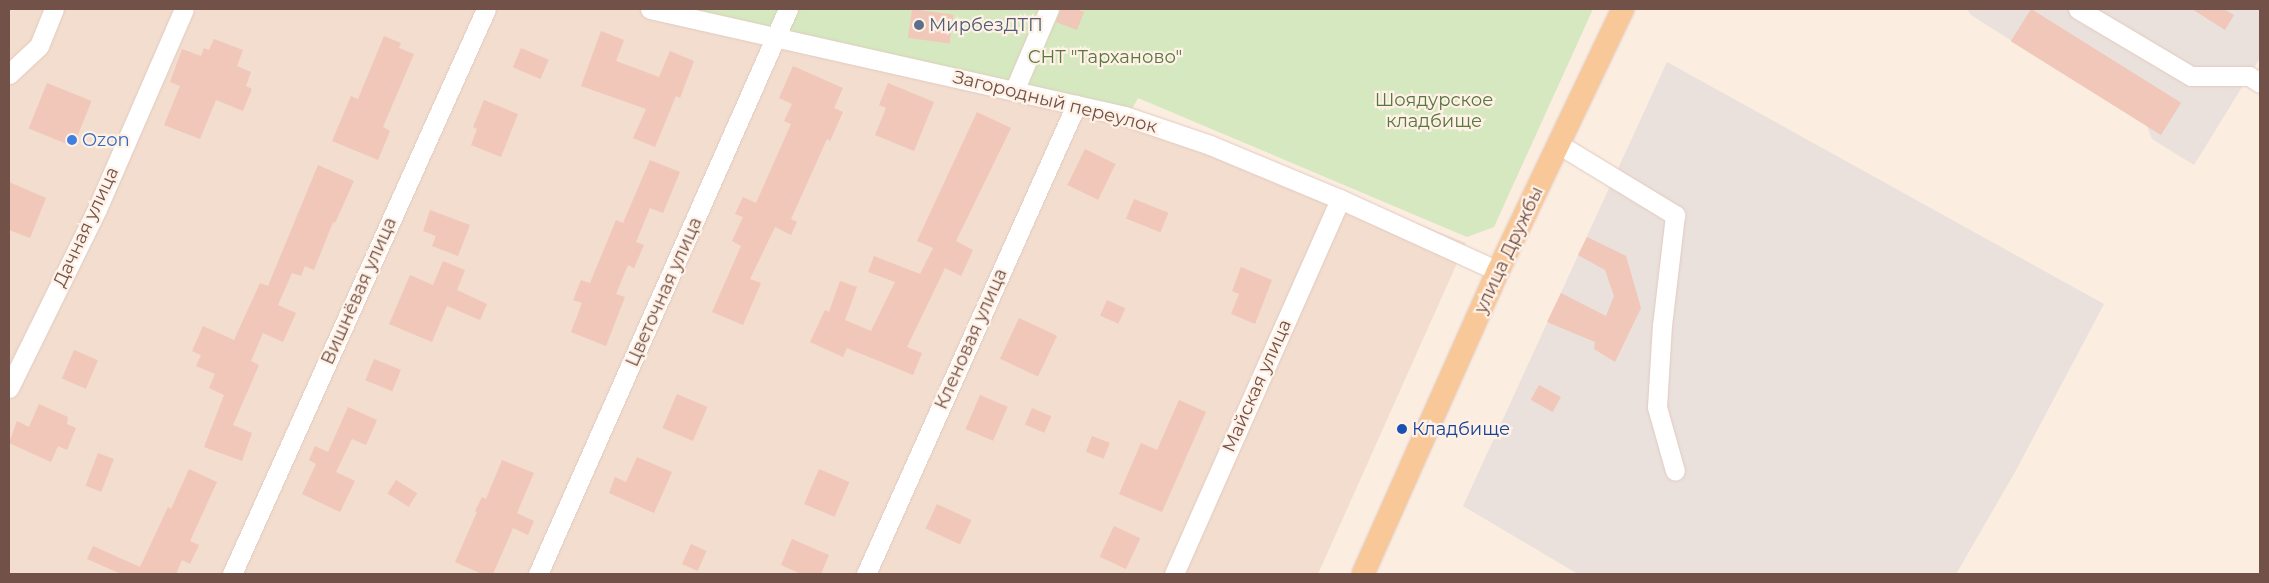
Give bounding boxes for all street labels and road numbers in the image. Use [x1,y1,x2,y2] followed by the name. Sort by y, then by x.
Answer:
[951,66,1159,138] street label: Загородный переулок
[49,164,123,290] street label: Дачная улица
[1470,183,1548,317] street label: улица Дружбы
[317,214,401,368] street label: Вишнёвая улица
[621,214,707,370] street label: Цветочная улица
[930,265,1012,413] street label: Кленовая улица
[1218,316,1296,456] street label: Майская улица

